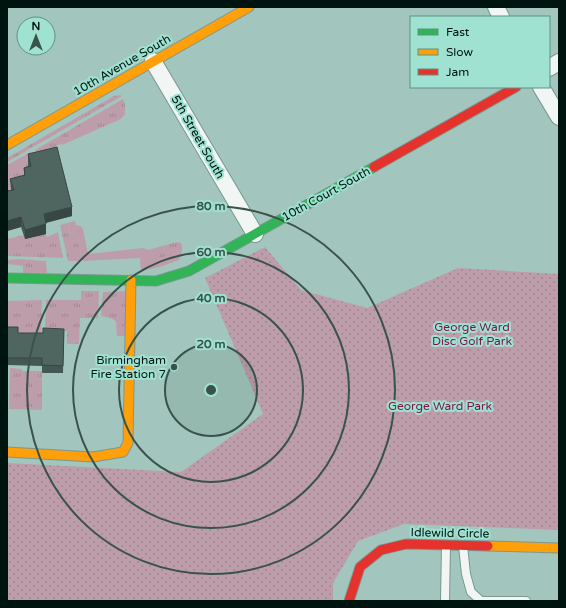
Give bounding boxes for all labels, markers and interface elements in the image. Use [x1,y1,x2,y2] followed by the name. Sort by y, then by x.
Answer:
[16,16,56,56] north arrow
[410,16,550,88] legend
[32,20,40,33] text: N
[446,25,470,39] text: Fast
[71,31,173,99] street label: 10th Avenue South
[446,45,473,59] text: Slow
[446,65,469,79] text: Jam
[168,93,228,181] street label: 5th Street South
[279,164,373,224] street label: 10th Court South
[196,199,226,213] text: 80 m
[196,245,226,259] text: 60 m
[196,291,226,305] text: 40 m
[432,320,512,348] park label: George Ward Disc Golf Park
[196,337,226,351] text: 20 m
[90,353,166,381] place label: Birmingham Fire Station 7
[169,362,179,372] marker: Birmingham Fire Station 7
[204,383,218,397] centre of rings
[388,399,493,413] park label: George Ward Park
[411,525,490,541] street label: Idlewild Circle

